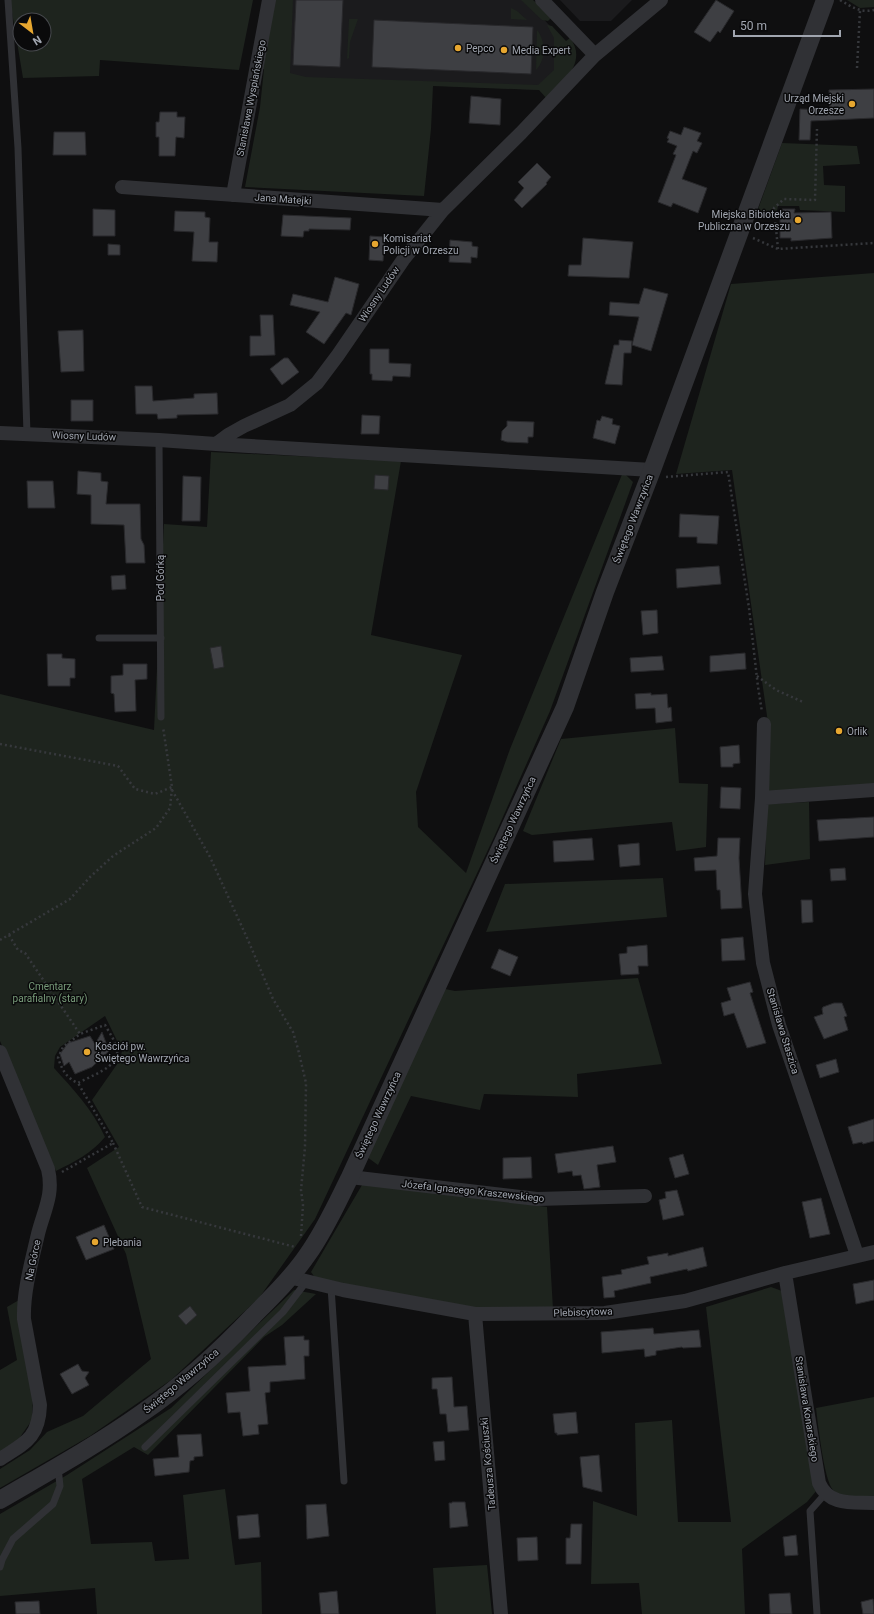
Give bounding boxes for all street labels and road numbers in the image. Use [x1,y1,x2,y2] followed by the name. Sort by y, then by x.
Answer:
[234,39,268,157] street label: Stanisława Wyspiańskiego
[254,192,312,206] street label: Jana Matejki
[356,264,402,324] street label: Wiosny Ludów
[52,429,117,443] street label: Wiosny Ludów
[610,473,655,565] street label: Świętego Wawrzyńca
[155,555,166,601] street label: Pod Górką
[487,774,538,865] street label: Świętego Wawrzyńca
[765,987,801,1075] street label: Stanisława Staszica
[352,1069,403,1160] street label: Świętego Wawrzyńca
[401,1178,545,1204] street label: Józefa Ignacego Kraszewskiego
[23,1239,43,1281] street label: Na Górce
[553,1305,613,1319] street label: Plebiscytowa
[141,1346,221,1416] street label: Świętego Wawrzyńca
[793,1355,821,1463] street label: Stanisława Konarskiego
[478,1417,498,1511] street label: Tadeusza Kościuszki

